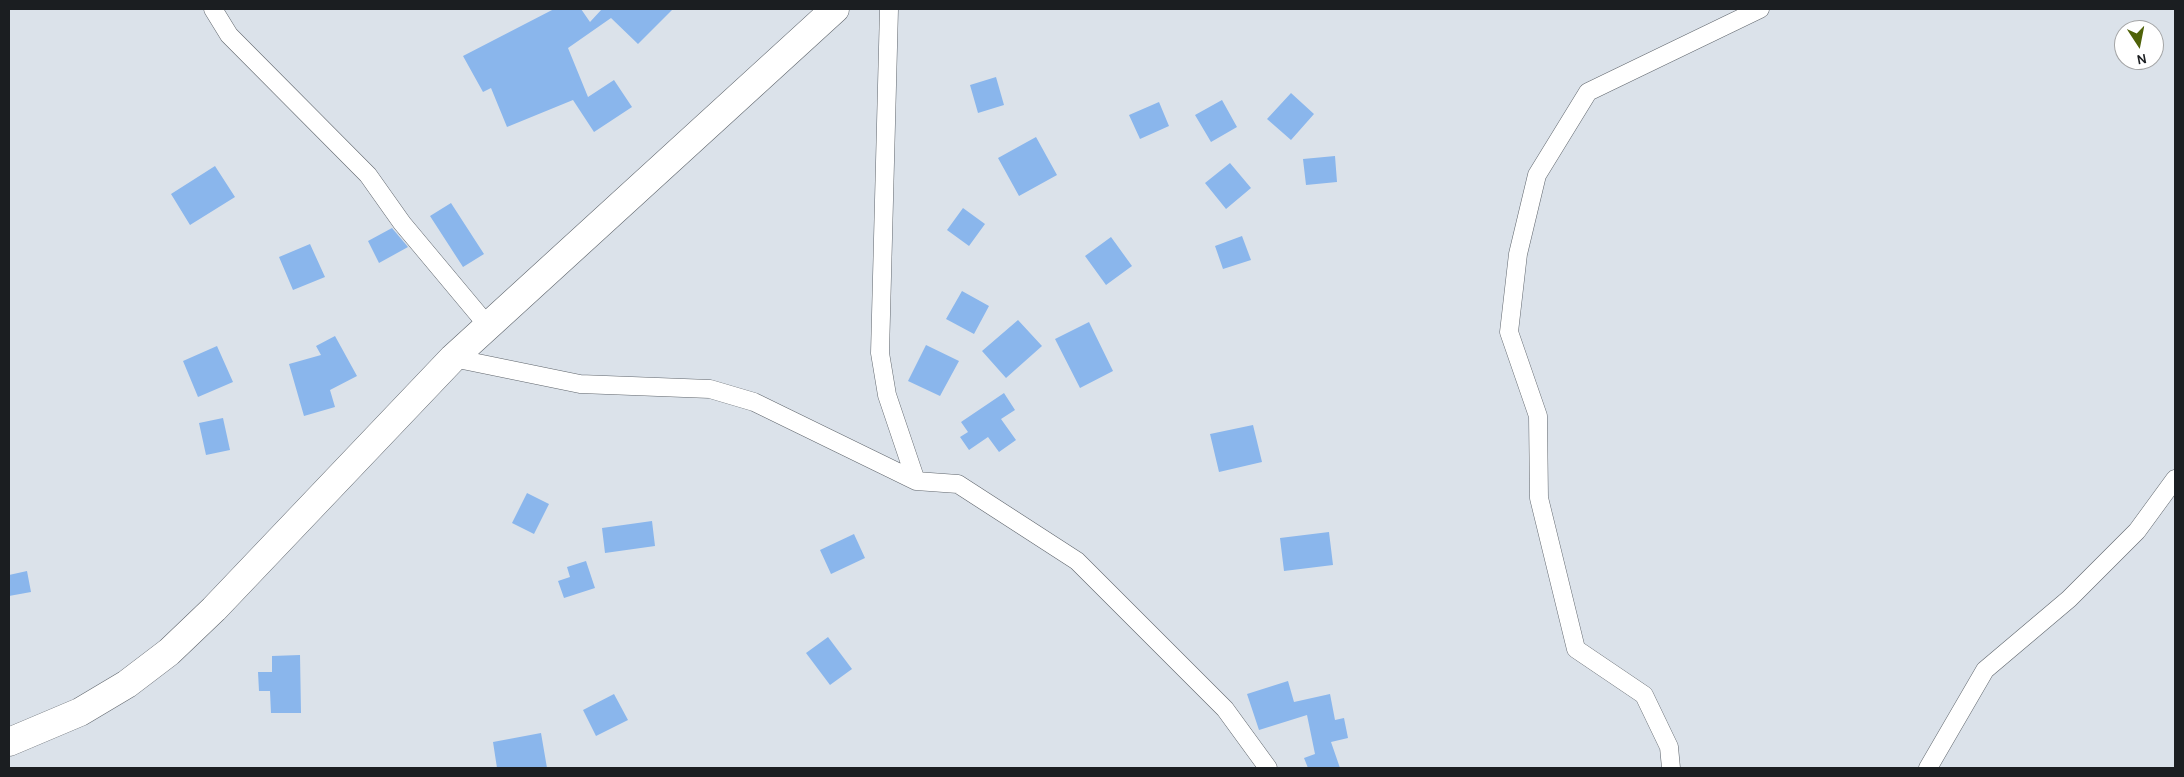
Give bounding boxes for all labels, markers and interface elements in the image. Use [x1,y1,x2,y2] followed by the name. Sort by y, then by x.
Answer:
[2114,20,2164,70] north arrow
[2135,50,2148,69] text: N

